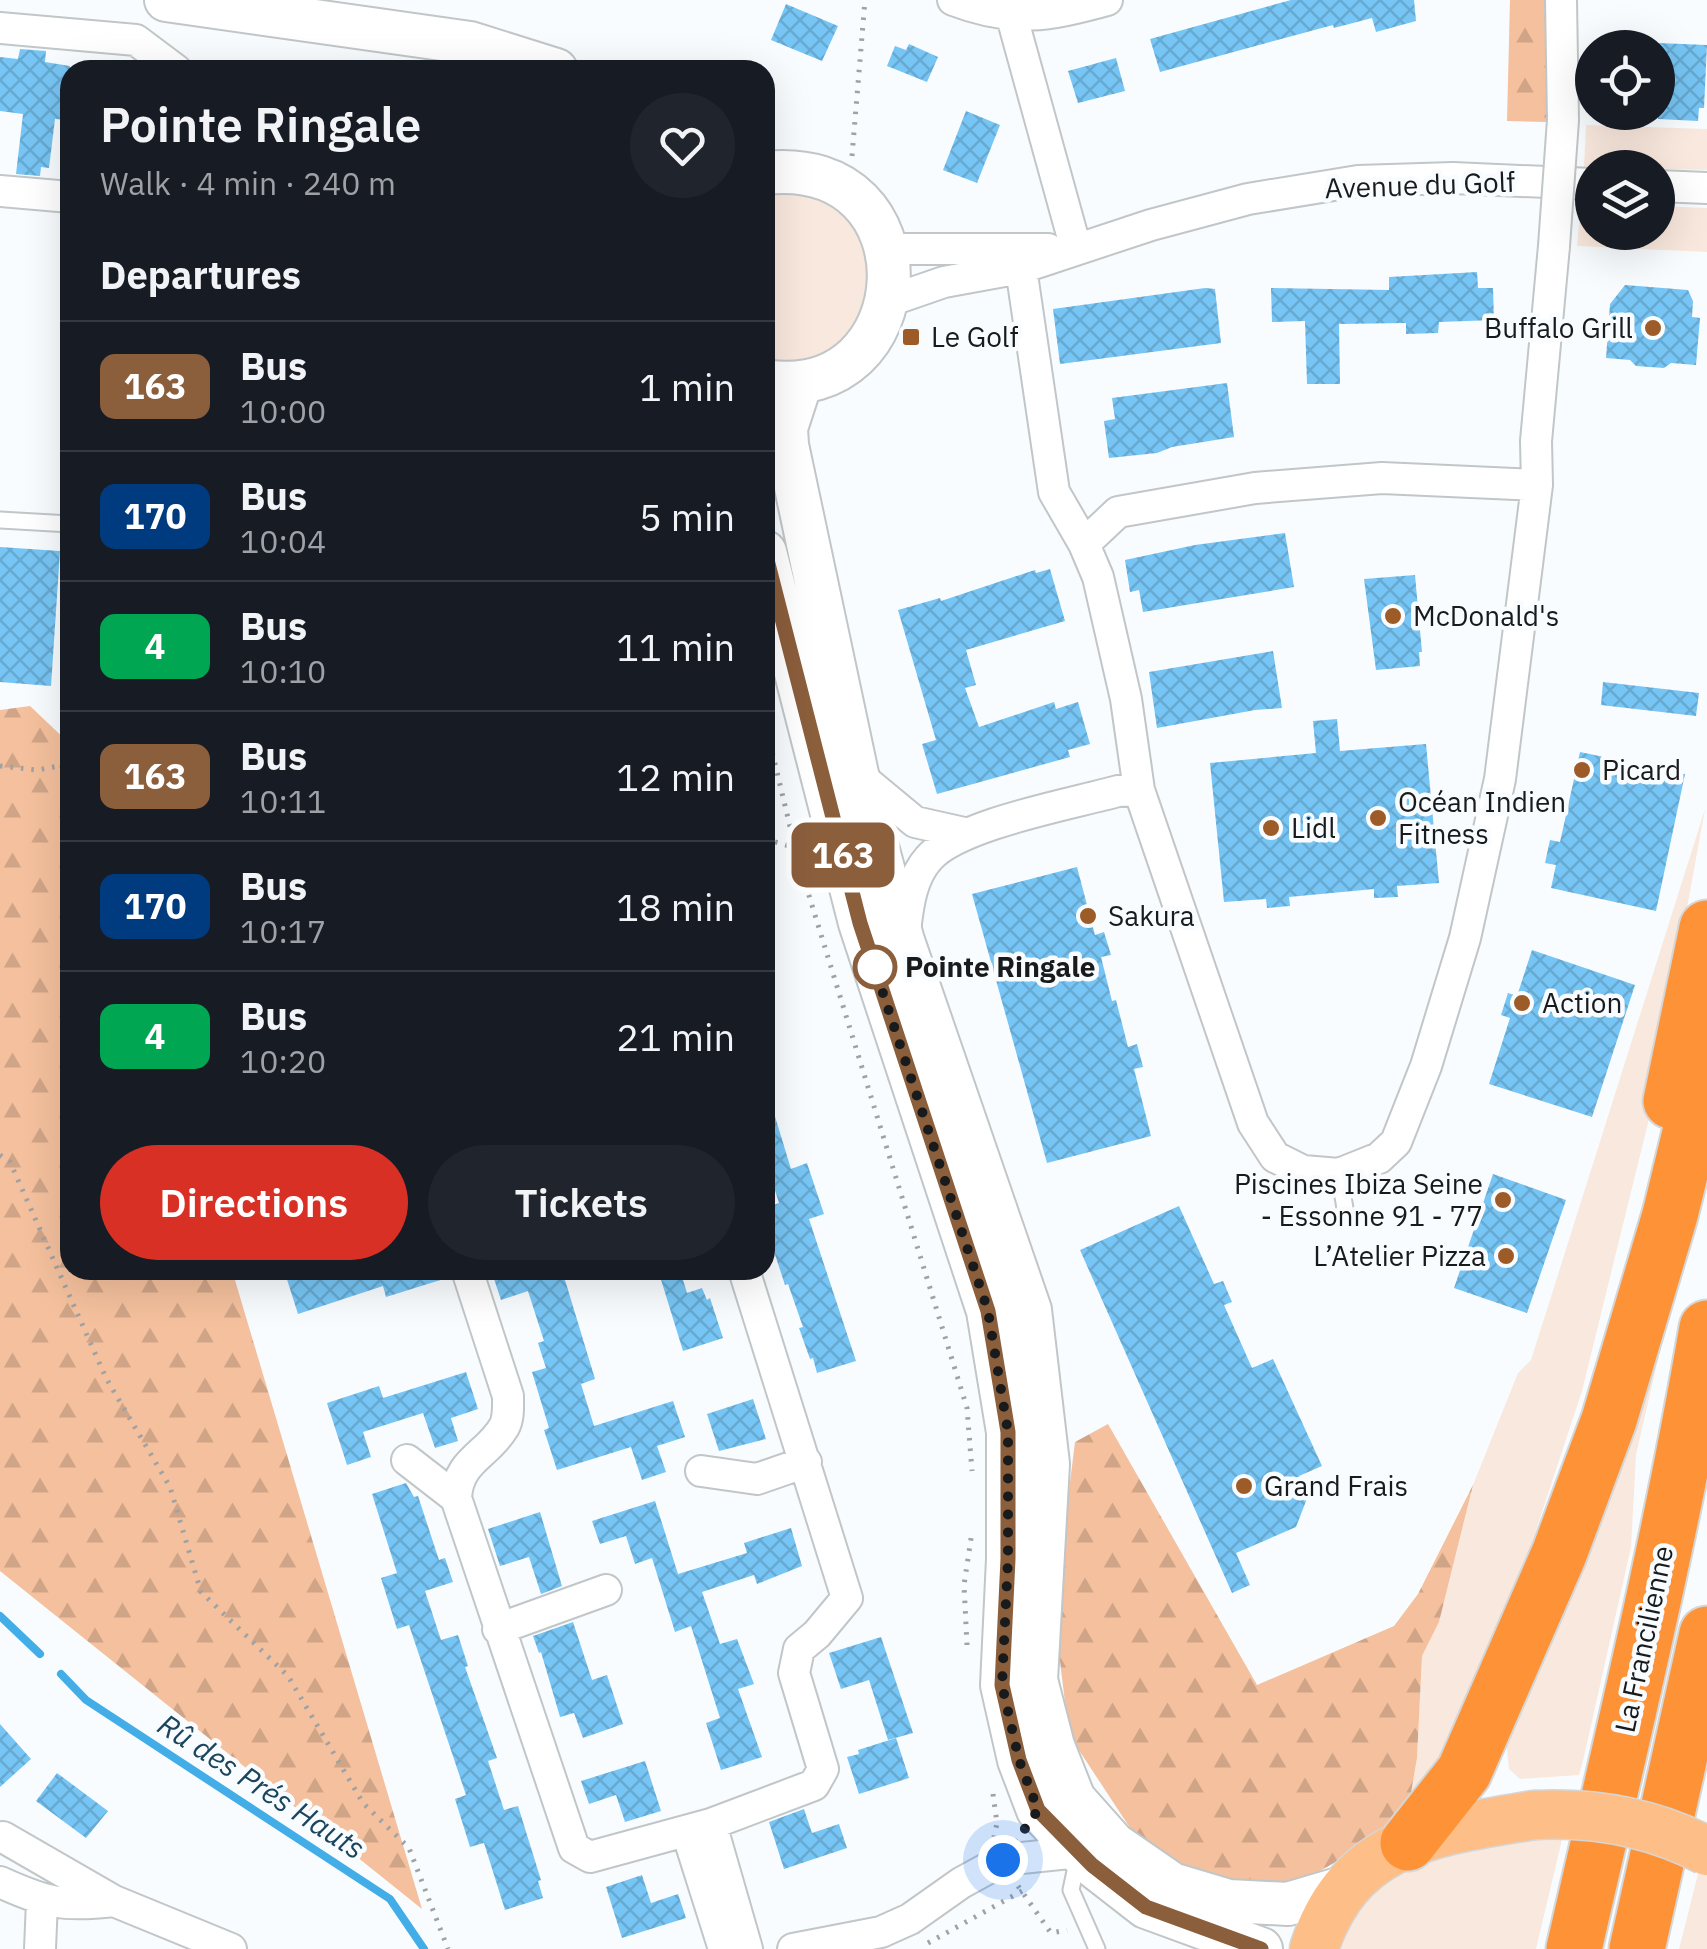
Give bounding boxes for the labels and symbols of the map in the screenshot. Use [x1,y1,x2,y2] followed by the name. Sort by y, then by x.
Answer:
[1324,163,1516,206] street label: Avenue du Golf
[1484,309,1633,346] place label: Buffalo Grill
[1642,317,1664,339] marker: Buffalo Grill
[931,318,1019,355] place label: Le Golf
[900,326,922,348] marker: Le Golf
[1413,597,1559,634] place label: McDonald's
[1382,605,1404,627] marker: McDonald's
[1602,751,1681,788] place label: Picard
[1571,759,1593,781] marker: Picard
[1398,783,1566,852] place label: Océan Indien Fitness
[1367,807,1389,829] marker: Océan Indien Fitness
[1291,809,1336,846] place label: Lidl
[1260,817,1282,839] marker: Lidl
[786,822,900,888] line badge: 163
[1108,897,1195,934] place label: Sakura
[1077,905,1099,927] marker: Sakura
[854,946,896,988] marker: Pointe Ringale
[905,948,1095,985] place label: Pointe Ringale
[1542,984,1622,1021] place label: Action
[1511,992,1533,1014] marker: Action
[1234,1165,1483,1234] place label: Piscines Ibiza Seine - Essonne 91 - 77
[1492,1189,1514,1211] marker: Piscines Ibiza Seine - Essonne 91 - 77
[1313,1237,1486,1274] place label: L’Atelier Pizza
[1495,1245,1517,1267] marker: L’Atelier Pizza
[1264,1467,1408,1504] place label: Grand Frais
[1233,1475,1255,1497] marker: Grand Frais
[1606,1542,1681,1736] street label: La Francilienne
[151,1704,373,1867] water label: Rû des Prés Hauts
[978,1835,1028,1885] your location

